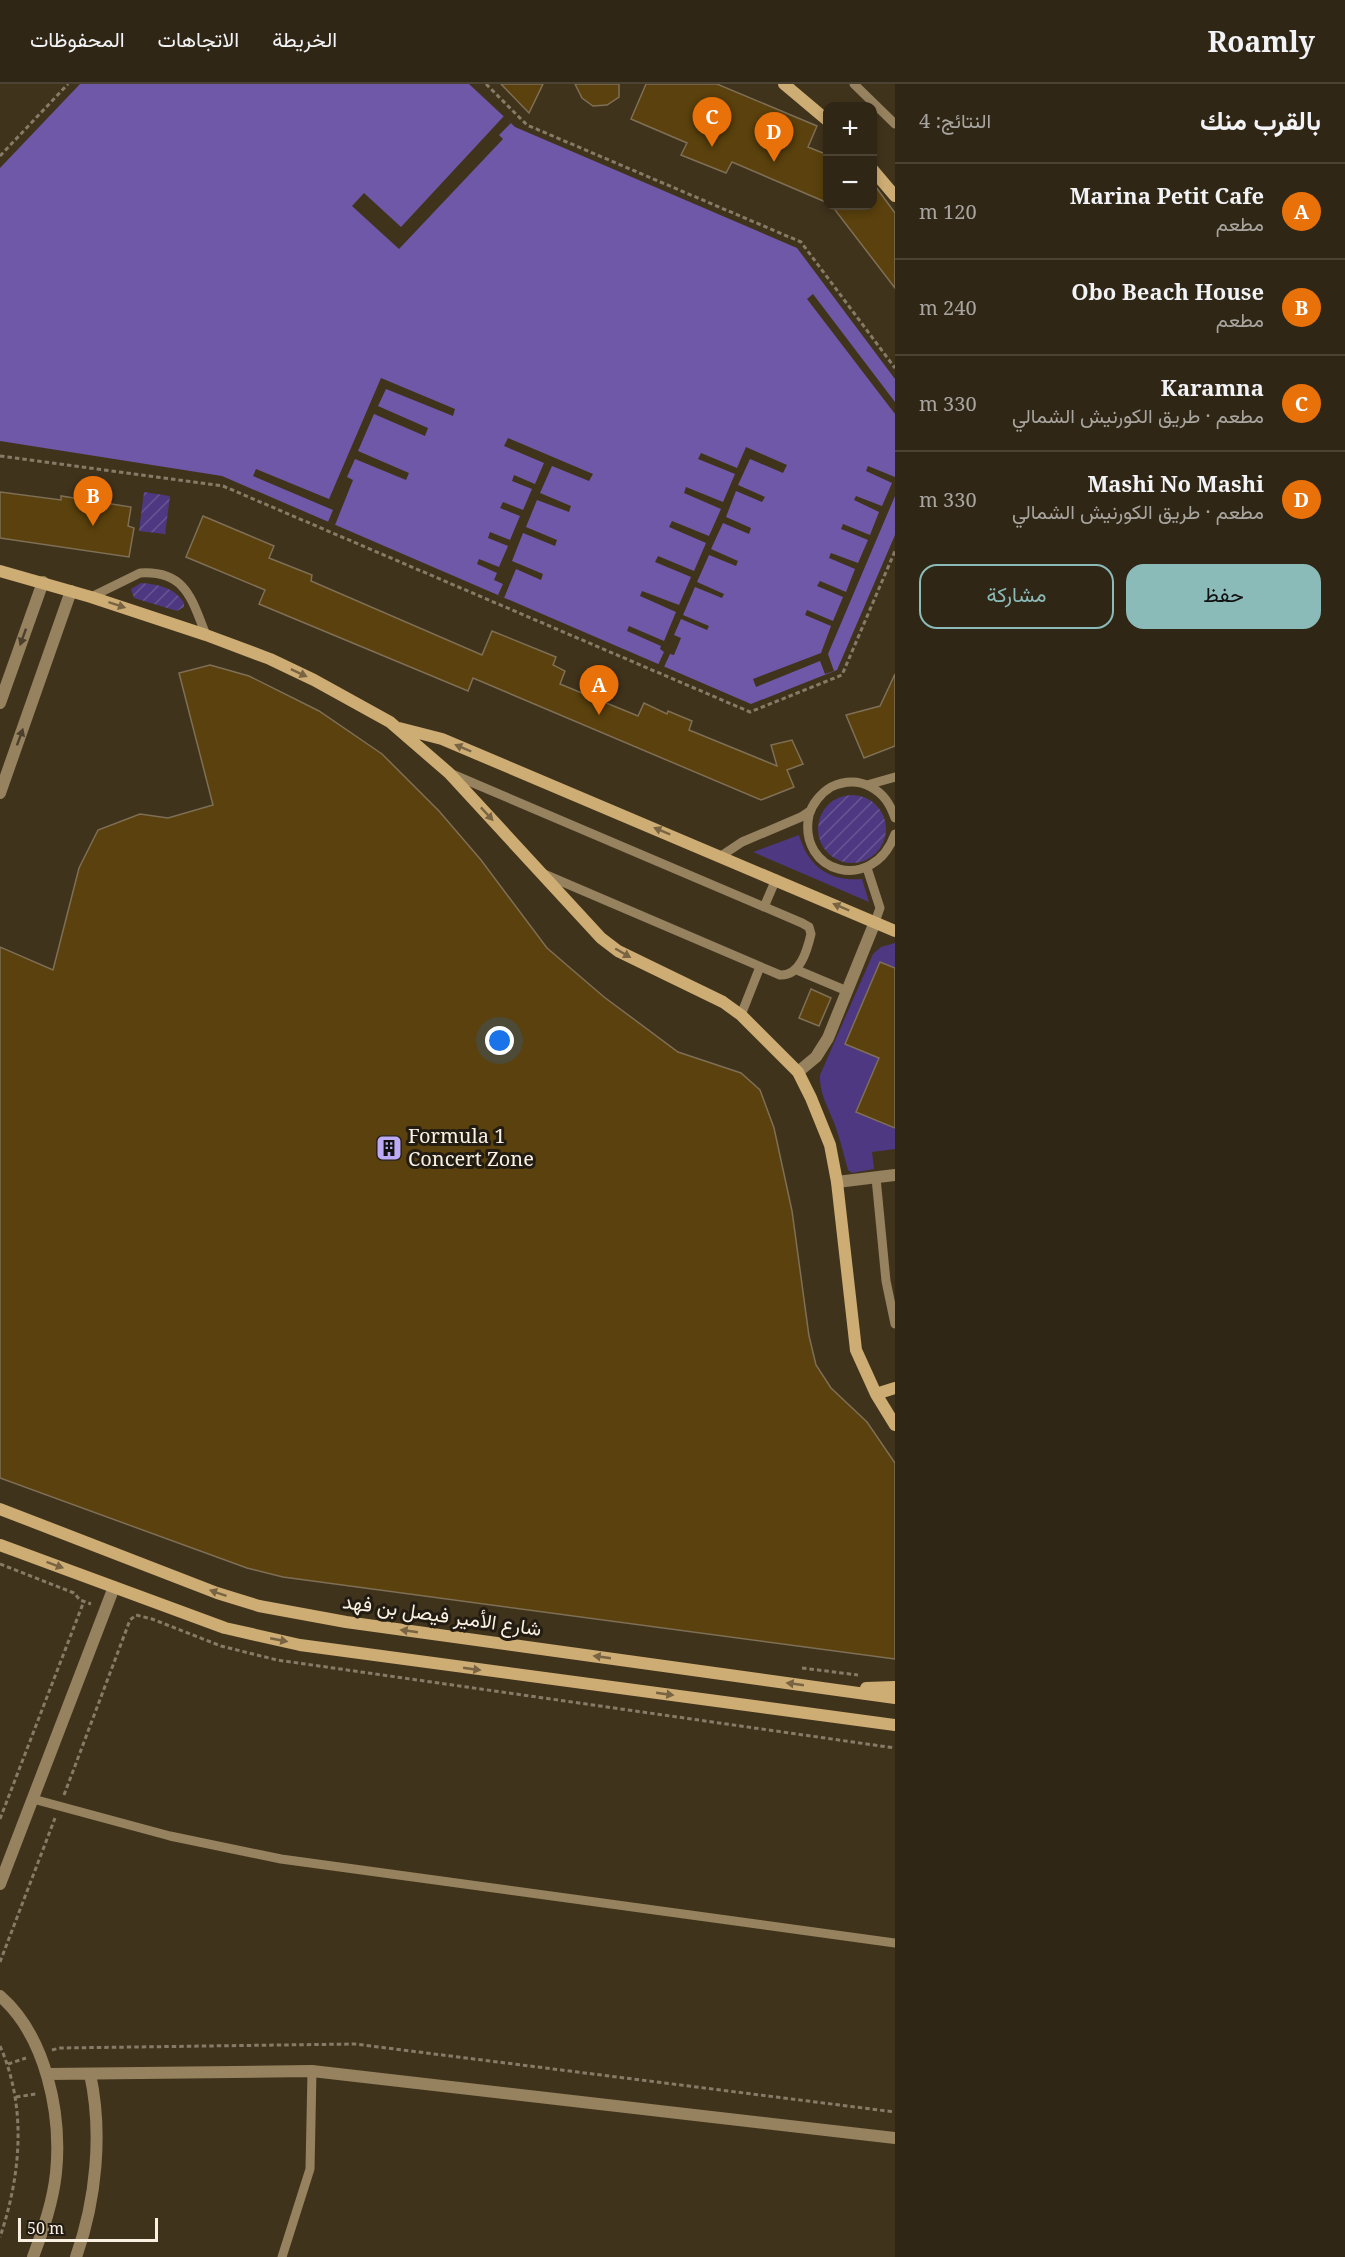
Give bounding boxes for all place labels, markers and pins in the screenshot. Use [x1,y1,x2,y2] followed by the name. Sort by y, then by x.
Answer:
[692,98,732,147] pin: C
[754,112,794,162] pin: D
[74,476,112,526] pin: B
[580,666,618,715] pin: A
[408,1122,534,1172] place label: Formula 1 Concert Zone
[374,1133,404,1163] building icon: Formula 1 Concert Zone

